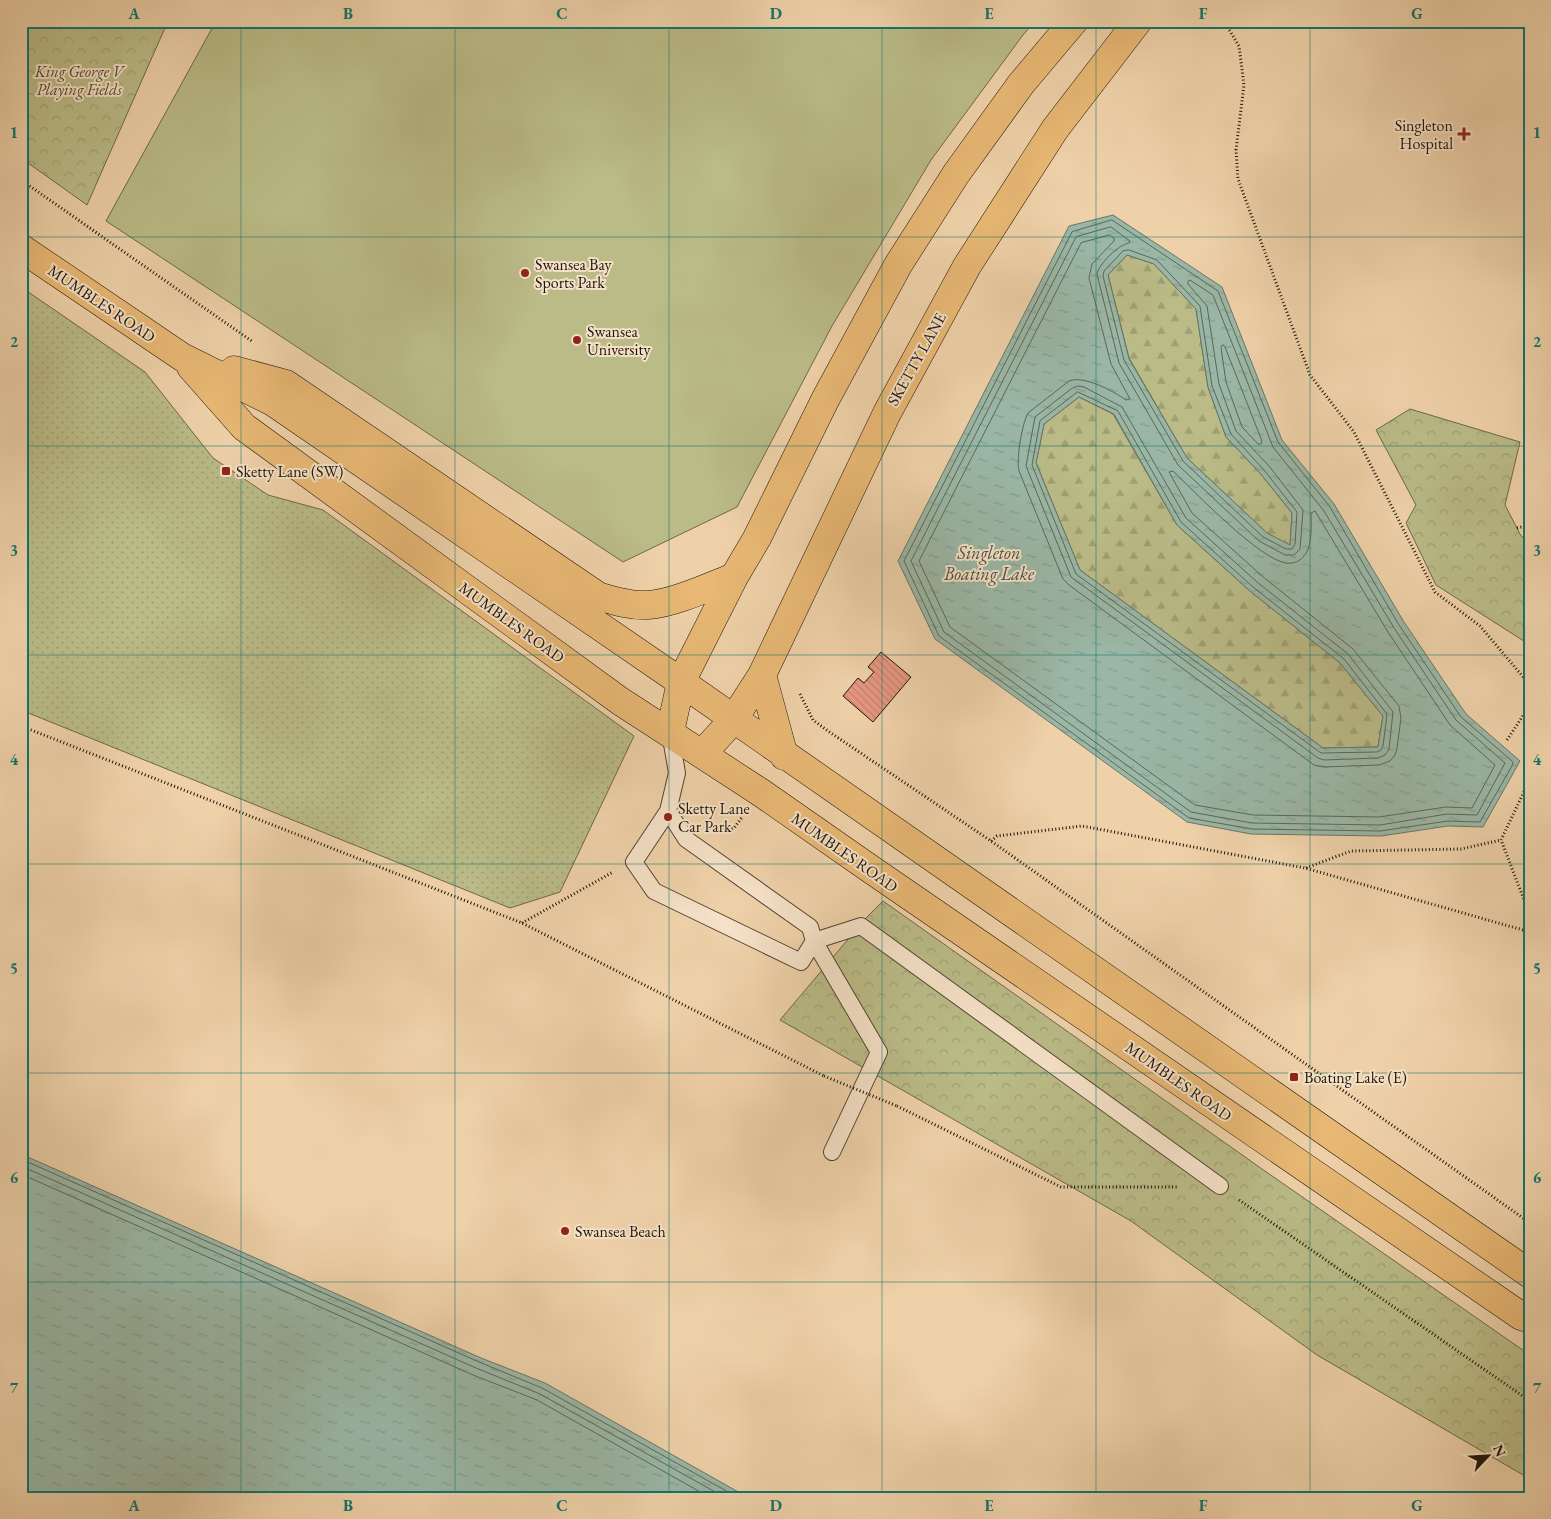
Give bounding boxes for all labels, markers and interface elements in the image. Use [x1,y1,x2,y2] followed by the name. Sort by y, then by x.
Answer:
[127,3,140,24] text: A
[343,3,353,24] text: B
[556,3,568,24] text: C
[770,3,782,24] text: D
[984,3,994,24] text: E
[1199,3,1208,24] text: F
[1411,3,1423,24] text: G
[34,61,125,100] park label: King George V Playing Fields
[1395,115,1454,154] place label: Singleton Hospital
[10,122,18,143] text: 1
[1533,122,1541,143] text: 1
[1457,127,1471,141] marker: Singleton Hospital
[535,254,613,293] place label: Swansea Bay Sports Park
[44,260,160,347] street label: MUMBLES ROAD
[519,267,531,279] marker: Swansea Bay Sports Park
[882,309,951,410] street label: SKETTY LANE
[587,321,651,360] place label: Swansea University
[10,331,19,352] text: 2
[1533,331,1542,352] text: 2
[571,334,583,346] marker: Swansea University
[236,461,343,482] place label: Sketty Lane (SW)
[220,465,232,477] marker: Sketty Lane (SW)
[10,540,18,561] text: 3
[1533,540,1541,561] text: 3
[943,541,1035,586] water label: Singleton Boating Lake
[455,577,569,668] street label: MUMBLES ROAD
[10,749,19,770] text: 4
[1533,749,1542,770] text: 4
[678,798,750,837] place label: Sketty Lane Car Park
[787,808,902,897] street label: MUMBLES ROAD
[662,811,674,823] marker: Sketty Lane Car Park
[10,958,18,979] text: 5
[1533,958,1541,979] text: 5
[1121,1037,1236,1126] street label: MUMBLES ROAD
[1304,1067,1407,1088] place label: Boating Lake (E)
[1288,1071,1300,1083] marker: Boating Lake (E)
[10,1167,19,1188] text: 6
[1533,1167,1542,1188] text: 6
[575,1221,666,1242] place label: Swansea Beach
[559,1225,571,1237] marker: Swansea Beach
[10,1377,19,1398] text: 7
[1533,1377,1542,1398] text: 7
[1464,1432,1514,1482] north arrow
[1489,1442,1511,1460] text: N
[127,1495,140,1516] text: A
[343,1495,353,1516] text: B
[556,1495,568,1516] text: C
[770,1495,782,1516] text: D
[984,1495,994,1516] text: E
[1199,1495,1208,1516] text: F
[1411,1495,1423,1516] text: G

